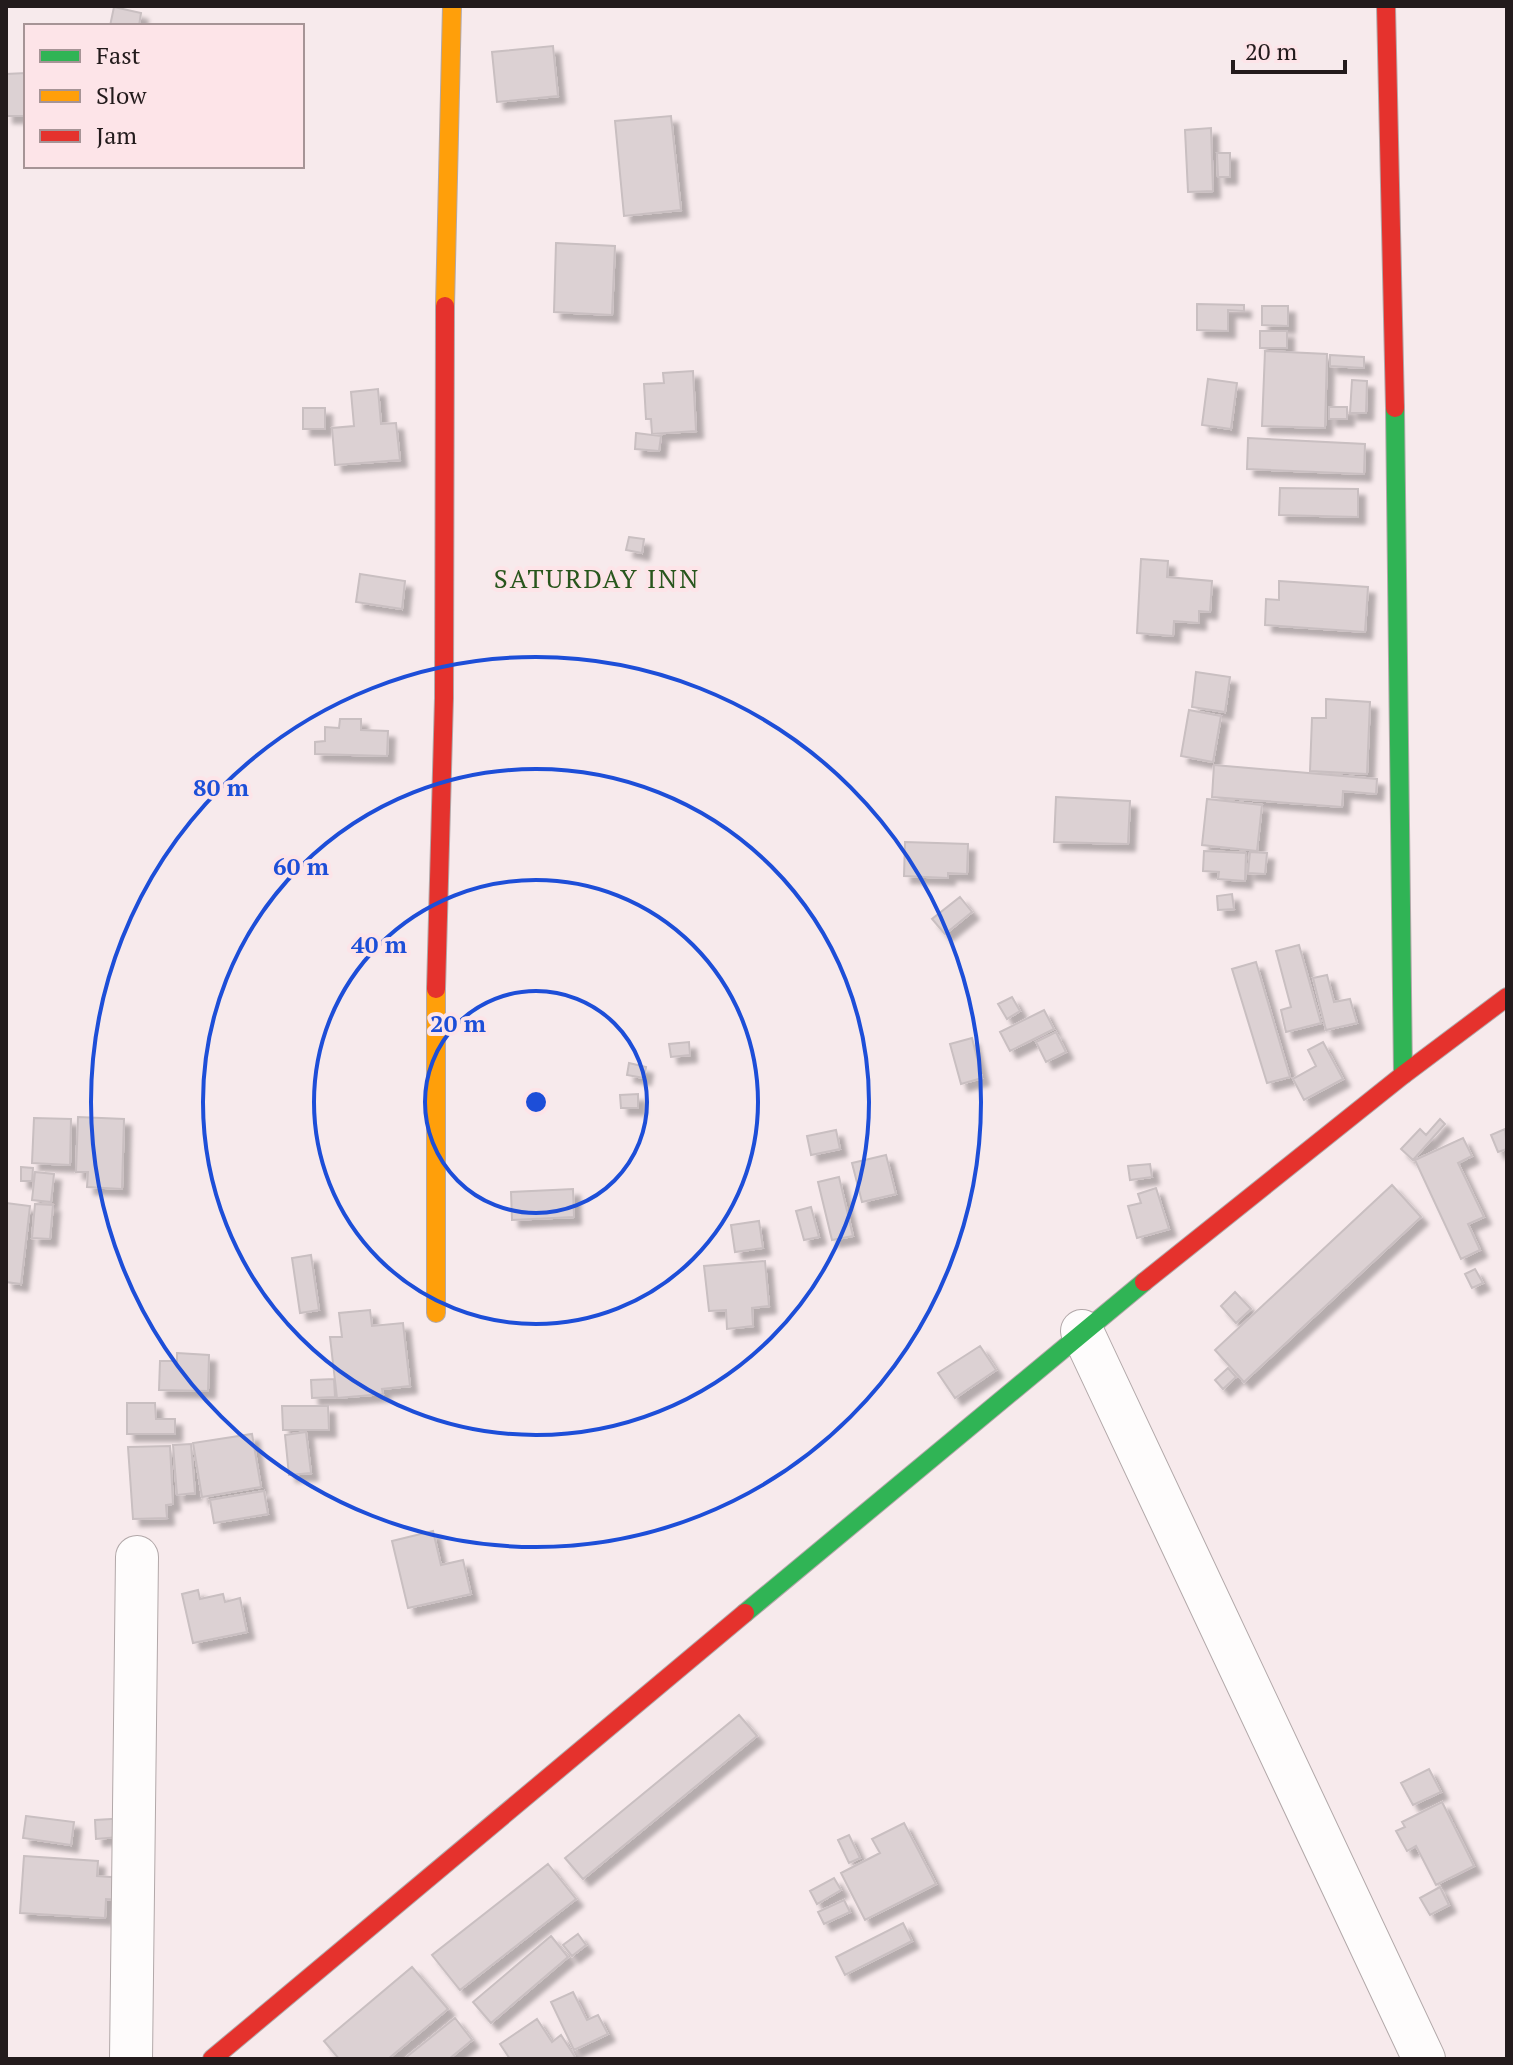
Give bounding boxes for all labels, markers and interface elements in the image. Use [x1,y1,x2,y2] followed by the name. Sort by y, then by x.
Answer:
[24,24,304,168] legend
[1233,24,1345,74] scale bar
[1245,35,1297,67] text: 20 m
[96,39,141,71] text: Fast
[96,79,147,111] text: Slow
[96,119,137,151] text: Jam
[494,561,700,595] district label: SATURDAY INN
[193,771,249,803] text: 80 m
[273,850,329,882] text: 60 m
[351,928,407,960] text: 40 m
[430,1007,486,1039] text: 20 m
[522,1088,550,1116] centre of rings

